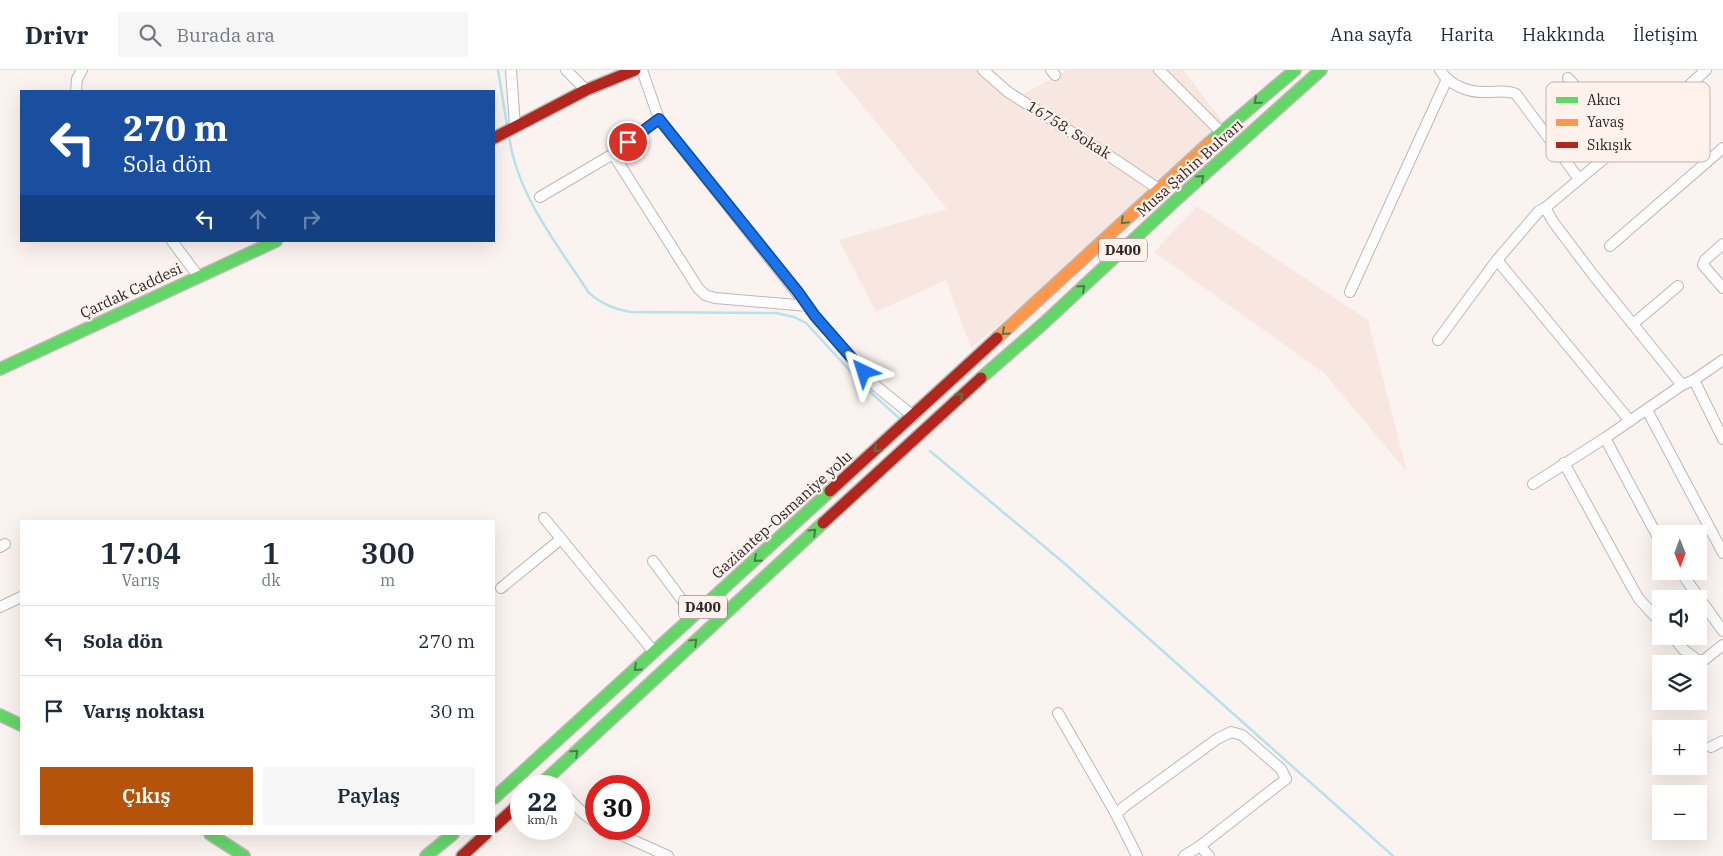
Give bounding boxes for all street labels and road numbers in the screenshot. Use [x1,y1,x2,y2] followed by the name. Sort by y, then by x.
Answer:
[1024,96,1115,163] street label: 16758. Sokak
[1133,115,1247,220] street label: Musa Şahin Bulvarı
[1099,238,1147,262] road number: D400
[77,259,185,322] street label: Çardak Caddesi
[707,446,856,583] street label: Gaziantep-Osmaniye yolu
[679,596,727,618] road number: D400

